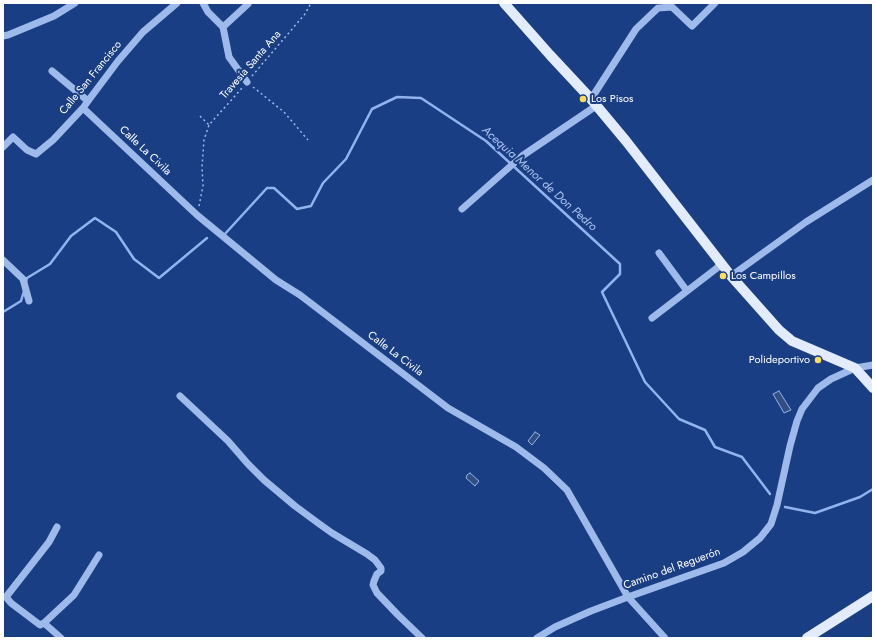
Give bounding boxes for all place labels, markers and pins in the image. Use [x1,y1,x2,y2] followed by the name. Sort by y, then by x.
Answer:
[591,92,633,106] place label: Los Pisos
[578,94,588,104] marker: Los Pisos
[731,269,796,283] place label: Los Campillos
[718,271,728,281] marker: Los Campillos
[749,353,810,367] place label: Polideportivo
[813,355,823,365] marker: Polideportivo

